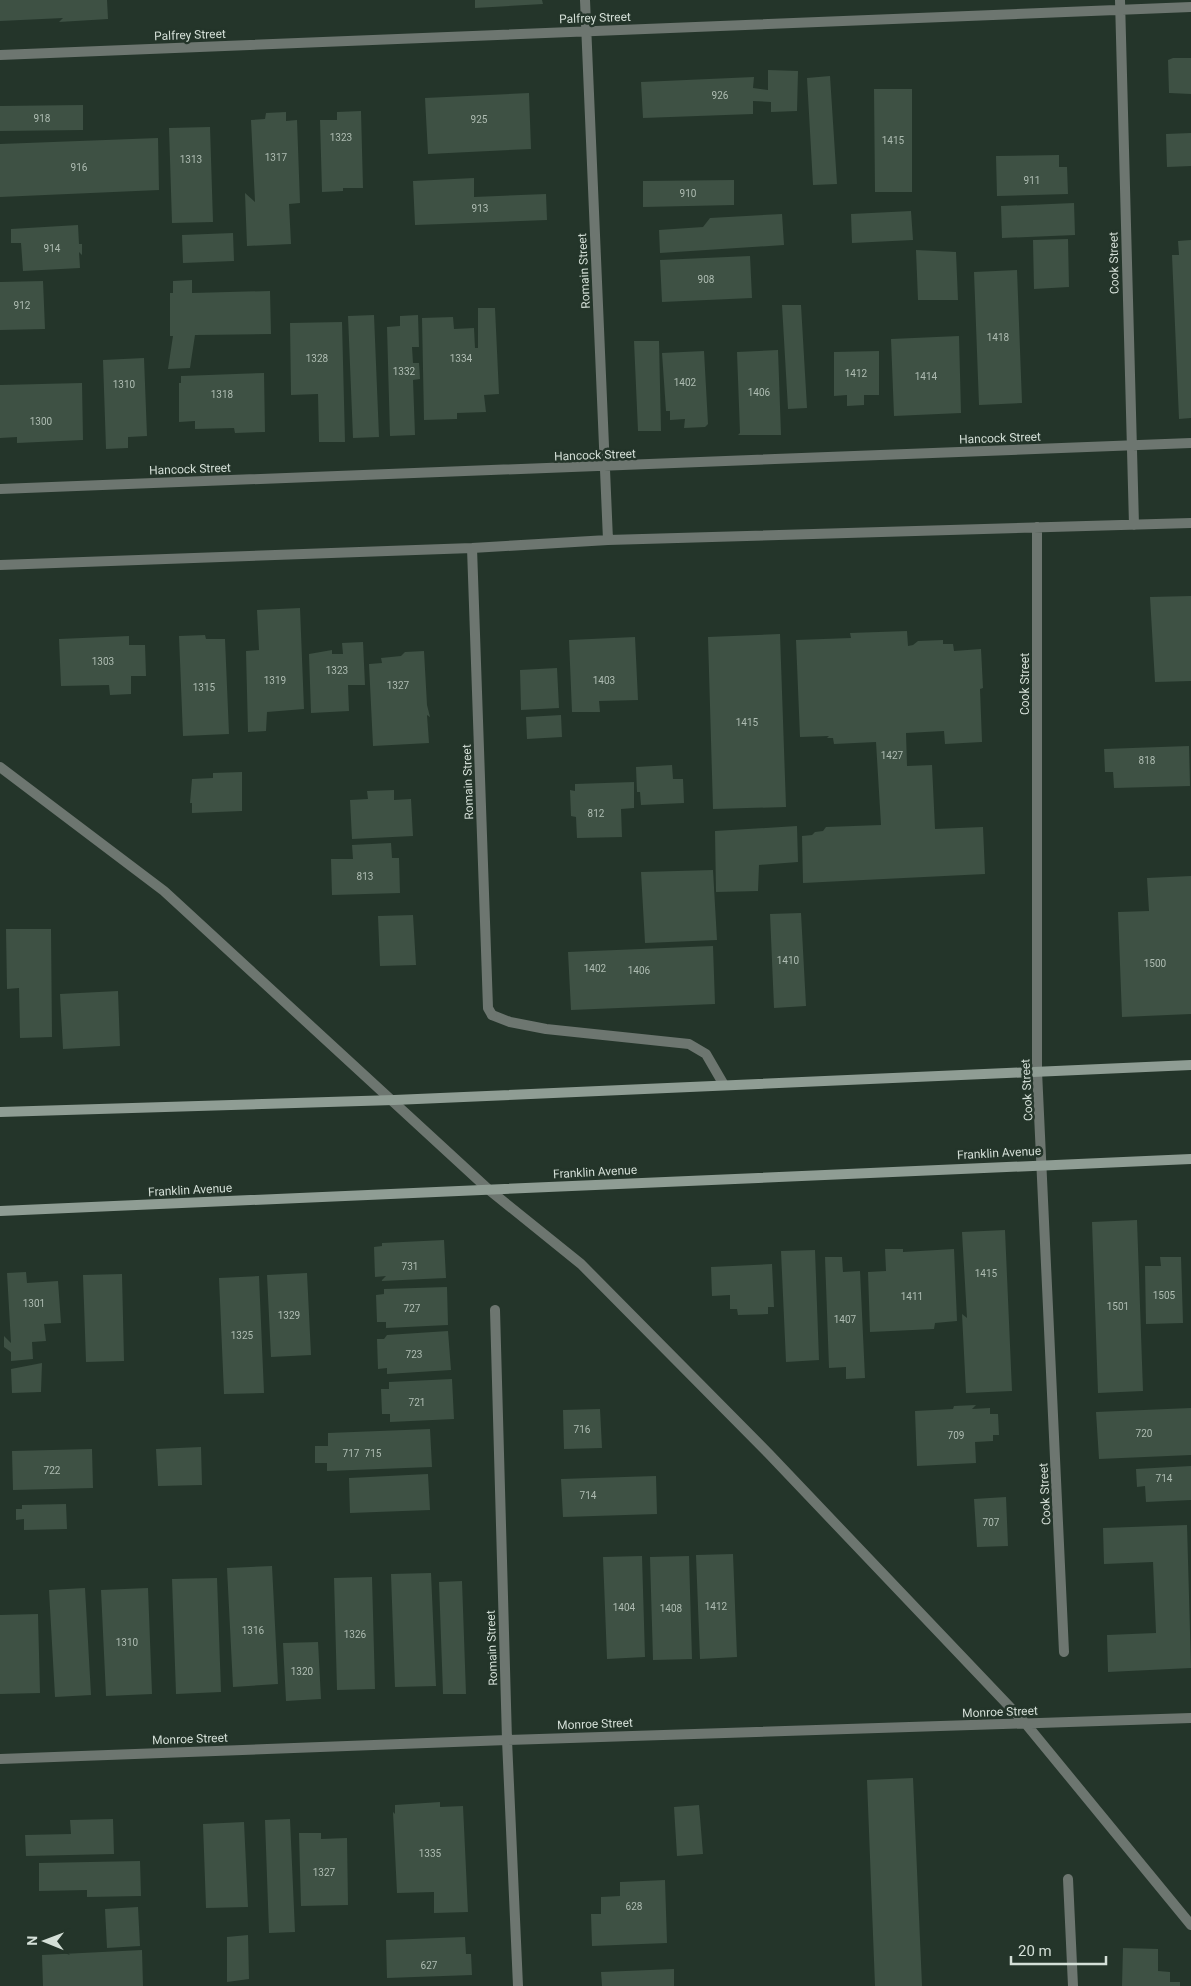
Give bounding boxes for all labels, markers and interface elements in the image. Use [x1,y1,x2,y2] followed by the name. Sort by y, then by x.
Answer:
[559,10,631,26] street label: Palfrey Street
[154,27,226,43] street label: Palfrey Street
[712,90,729,101] house number: 926
[34,113,51,124] house number: 918
[471,114,488,125] house number: 925
[330,132,352,143] house number: 1323
[882,135,905,146] house number: 1415
[265,152,288,163] house number: 1317
[180,154,202,165] house number: 1313
[71,162,88,173] house number: 916
[1024,175,1040,186] house number: 911
[680,188,697,199] house number: 910
[472,203,488,214] house number: 913
[1106,232,1122,294] street label: Cook Street
[575,233,593,309] street label: Romain Street
[44,243,61,254] house number: 914
[698,274,715,285] house number: 908
[14,300,31,311] house number: 912
[987,332,1010,343] house number: 1418
[306,353,329,364] house number: 1328
[450,353,473,364] house number: 1334
[393,366,416,377] house number: 1332
[845,368,868,379] house number: 1412
[915,371,938,382] house number: 1414
[674,377,697,388] house number: 1402
[113,379,136,390] house number: 1310
[748,387,771,398] house number: 1406
[211,389,234,400] house number: 1318
[30,416,53,427] house number: 1300
[959,430,1041,446] street label: Hancock Street
[554,447,636,463] street label: Hancock Street
[149,461,231,477] street label: Hancock Street
[1018,653,1032,715] street label: Cook Street
[92,656,114,667] house number: 1303
[326,665,348,676] house number: 1323
[264,675,286,686] house number: 1319
[593,675,615,686] house number: 1403
[387,680,410,691] house number: 1327
[193,682,216,693] house number: 1315
[736,717,759,728] house number: 1415
[460,744,476,820] street label: Romain Street
[881,750,904,761] house number: 1427
[1139,755,1156,766] house number: 818
[588,808,605,819] house number: 812
[357,871,373,882] house number: 813
[777,955,800,966] house number: 1410
[1144,958,1167,969] house number: 1500
[584,963,607,974] house number: 1402
[628,965,651,976] house number: 1406
[1018,1058,1036,1121] street label: Cook Street
[957,1144,1041,1162] street label: Franklin Avenue
[553,1163,637,1181] street label: Franklin Avenue
[148,1181,232,1199] street label: Franklin Avenue
[402,1261,418,1272] house number: 731
[975,1268,998,1279] house number: 1415
[1153,1290,1176,1301] house number: 1505
[901,1291,923,1302] house number: 1411
[23,1298,45,1309] house number: 1301
[1107,1301,1129,1312] house number: 1501
[404,1303,421,1314] house number: 727
[278,1310,300,1321] house number: 1329
[834,1314,857,1325] house number: 1407
[231,1330,254,1341] house number: 1325
[406,1349,422,1360] house number: 723
[409,1397,425,1408] house number: 721
[574,1424,591,1435] house number: 716
[1136,1428,1153,1439] house number: 720
[948,1430,964,1441] house number: 709
[343,1448,360,1459] house number: 717
[365,1448,382,1459] house number: 715
[1036,1462,1054,1525] street label: Cook Street
[44,1465,61,1476] house number: 722
[1156,1473,1173,1484] house number: 714
[580,1490,597,1501] house number: 714
[983,1517,1000,1528] house number: 707
[705,1601,728,1612] house number: 1412
[613,1602,636,1613] house number: 1404
[660,1603,683,1614] house number: 1408
[484,1610,500,1686] street label: Romain Street
[242,1625,265,1636] house number: 1316
[344,1629,367,1640] house number: 1326
[116,1637,139,1648] house number: 1310
[291,1666,314,1677] house number: 1320
[962,1704,1038,1720] street label: Monroe Street
[557,1716,633,1732] street label: Monroe Street
[152,1731,228,1747] street label: Monroe Street
[419,1848,442,1859] house number: 1335
[313,1867,336,1878] house number: 1327
[626,1901,643,1912] house number: 628
[20,1916,70,1966] north arrow
[1011,1934,1106,1966] scale bar
[24,1936,40,1946] text: N
[1018,1942,1052,1960] text: 20 m
[421,1960,438,1971] house number: 627

